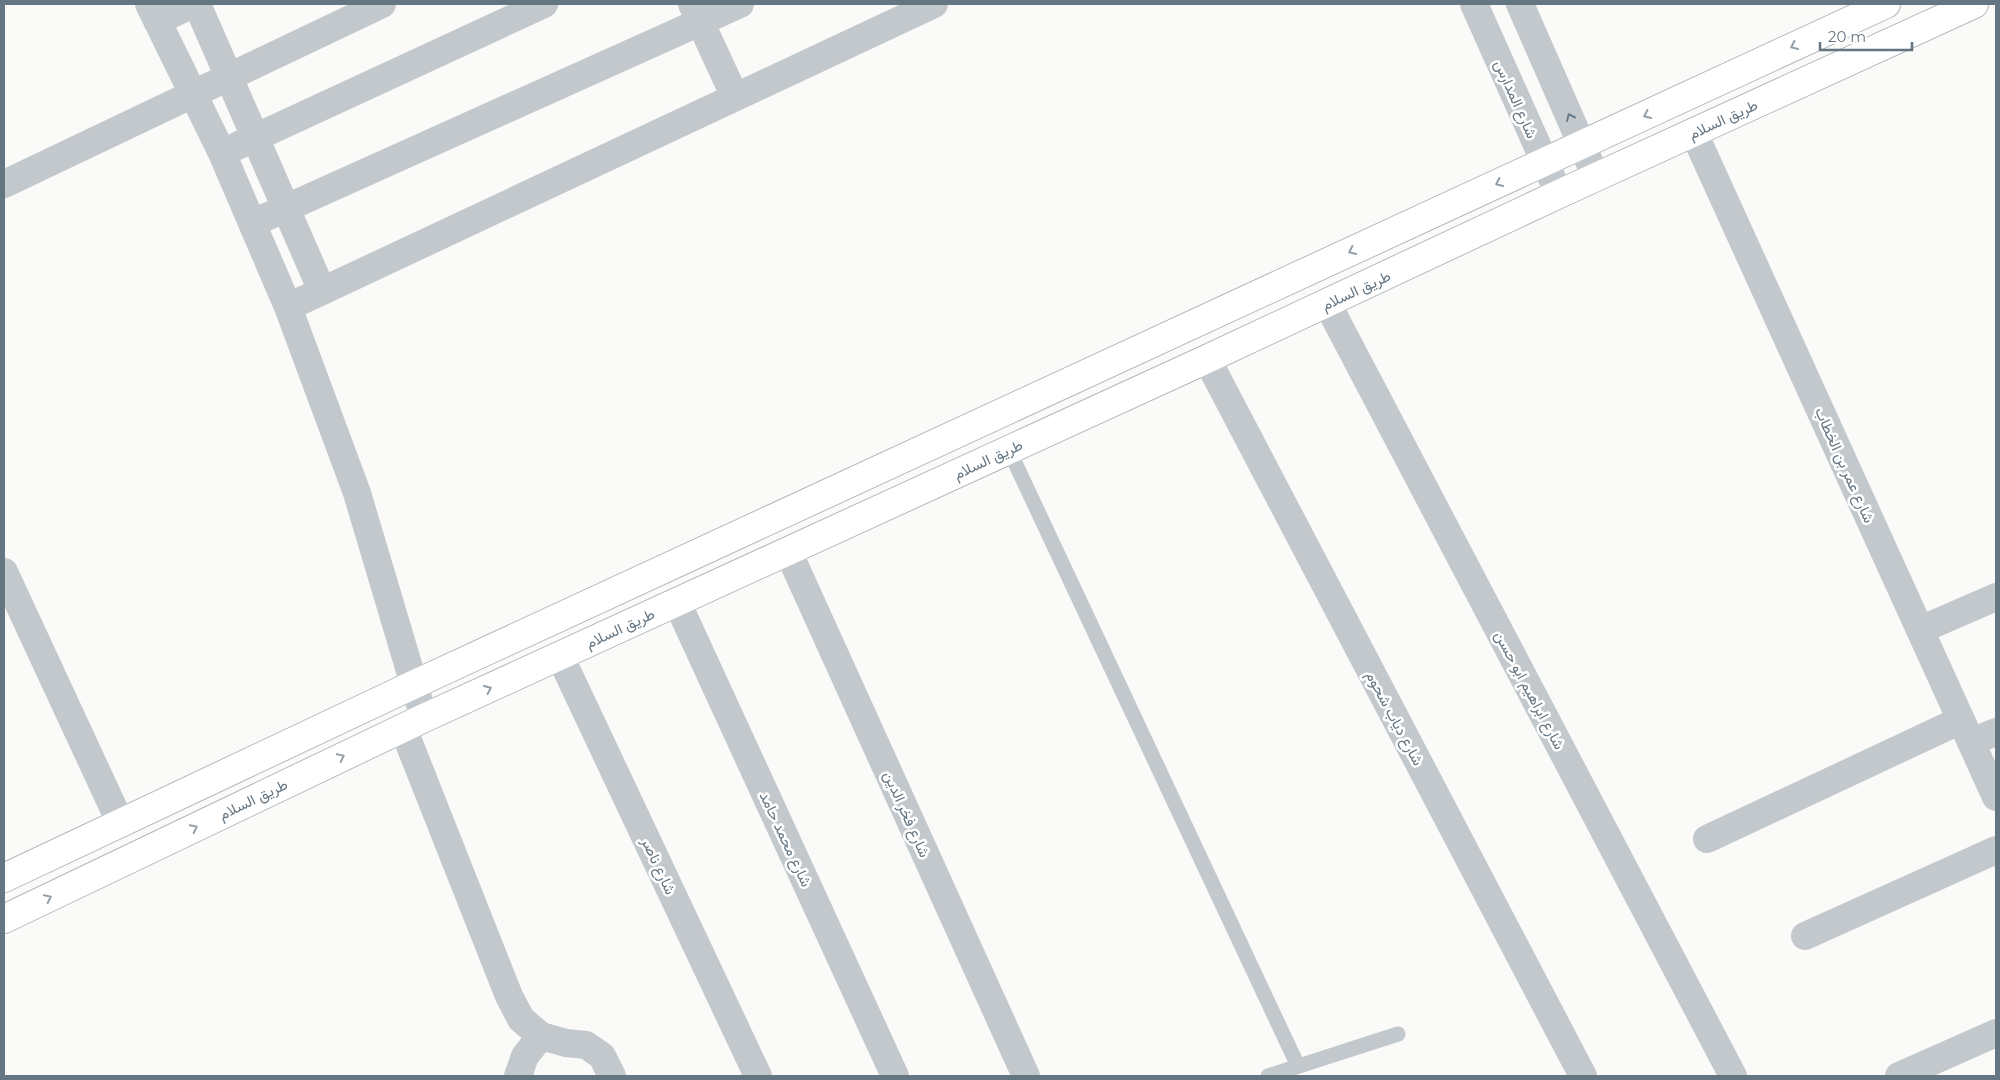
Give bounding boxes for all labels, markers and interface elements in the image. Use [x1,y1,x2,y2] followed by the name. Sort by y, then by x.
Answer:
[1820,20,1912,52] scale bar
[1828,27,1866,46] text: 20 m
[1790,40,1799,51] one-way arrow
[1488,57,1542,142] street label: شارع المدارس
[1685,95,1761,144] street label: طريق السلام
[1643,108,1652,119] one-way arrow
[1565,113,1576,122] one-way arrow
[1495,177,1504,187] one-way arrow
[1348,245,1357,255] one-way arrow
[1318,266,1394,315] street label: طريق السلام
[1809,404,1879,527] street label: شارع عمر بن الخطاب
[950,435,1026,484] street label: طريق السلام
[582,604,658,653] street label: طريق السلام
[1489,627,1569,754] street label: شارع ابراهيم ابو حسن
[1360,667,1428,770] street label: شارع دياب شحوم
[483,684,492,695] one-way arrow
[336,753,345,764] one-way arrow
[878,768,935,861] street label: شارع فخر الدين
[216,774,291,825] street label: طريق السلام
[754,788,816,891] street label: شارع محمد حامد
[189,823,198,834] one-way arrow
[635,834,680,898] street label: شارع ناصر
[43,894,52,904] one-way arrow

